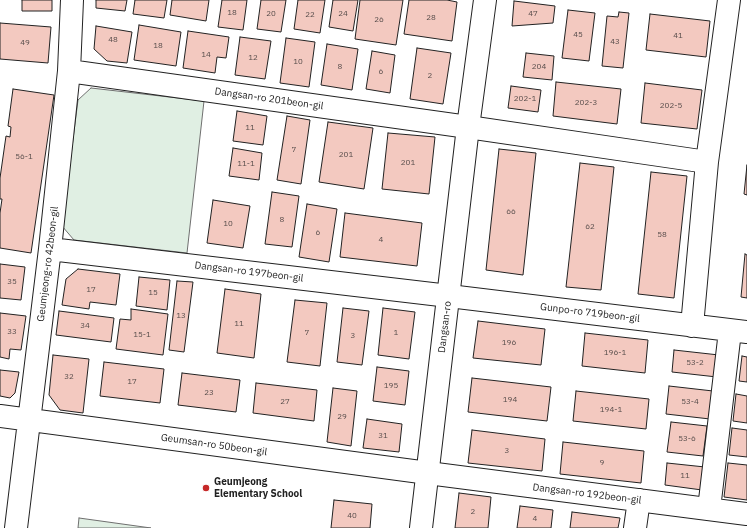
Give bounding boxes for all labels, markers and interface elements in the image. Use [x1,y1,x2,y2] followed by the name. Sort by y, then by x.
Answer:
[227,8,237,18] house number: 18
[266,9,276,19] house number: 20
[338,9,348,19] house number: 24
[528,9,538,19] house number: 47
[305,10,315,20] house number: 22
[426,13,436,23] house number: 28
[374,15,384,25] house number: 26
[573,30,583,40] house number: 45
[673,31,683,41] house number: 41
[108,35,118,45] house number: 48
[610,37,620,47] house number: 43
[20,38,30,48] house number: 49
[153,41,163,51] house number: 18
[201,50,211,60] house number: 14
[248,53,258,63] house number: 12
[293,57,303,67] house number: 10
[338,62,342,72] house number: 8
[532,62,546,72] house number: 204
[379,67,383,77] house number: 6
[428,71,432,81] house number: 2
[214,85,324,113] street label: Dangsan-ro 201beon-gil
[514,94,536,104] house number: 202-1
[575,98,597,108] house number: 202-3
[660,101,682,111] house number: 202-5
[245,123,255,133] house number: 11
[292,145,296,155] house number: 7
[339,150,353,160] house number: 201
[15,152,33,162] house number: 56-1
[401,158,415,168] house number: 201
[237,159,255,169] house number: 11-1
[35,206,61,322] street label: Geumjeong-ro 42beon-gil
[506,207,516,217] house number: 66
[280,215,284,225] house number: 8
[223,219,233,229] house number: 10
[585,222,595,232] house number: 62
[316,228,320,238] house number: 6
[657,230,667,240] house number: 58
[379,235,383,245] house number: 4
[194,259,304,285] street label: Dangsan-ro 197beon-gil
[7,277,17,287] house number: 35
[86,285,96,295] house number: 17
[148,288,158,298] house number: 15
[436,300,454,354] street label: Dangsan-ro
[539,301,641,325] street label: Gunpo-ro 719beon-gil
[176,311,186,321] house number: 13
[234,319,244,329] house number: 11
[80,321,90,331] house number: 34
[7,327,17,337] house number: 33
[305,328,309,338] house number: 7
[394,328,398,338] house number: 1
[133,330,151,340] house number: 15-1
[351,331,355,341] house number: 3
[502,338,516,348] house number: 196
[604,348,626,358] house number: 196-1
[686,358,704,368] house number: 53-2
[64,372,74,382] house number: 32
[127,377,137,387] house number: 17
[384,381,398,391] house number: 195
[204,388,214,398] house number: 23
[503,395,517,405] house number: 194
[280,397,290,407] house number: 27
[681,397,699,407] house number: 53-4
[600,405,622,415] house number: 194-1
[337,412,347,422] house number: 29
[378,431,388,441] house number: 31
[160,432,268,458] street label: Geumsan-ro 50beon-gil
[678,434,696,444] house number: 53-6
[505,446,509,456] house number: 3
[600,458,604,468] house number: 9
[680,471,690,481] house number: 11
[214,476,302,500] place label: Geumjeong Elementary School
[532,481,642,507] street label: Dangsan-ro 192beon-gil
[201,483,211,493] marker: Geumjeong Elementary School
[471,507,475,517] house number: 2
[347,511,357,521] house number: 40
[533,514,537,524] house number: 4

